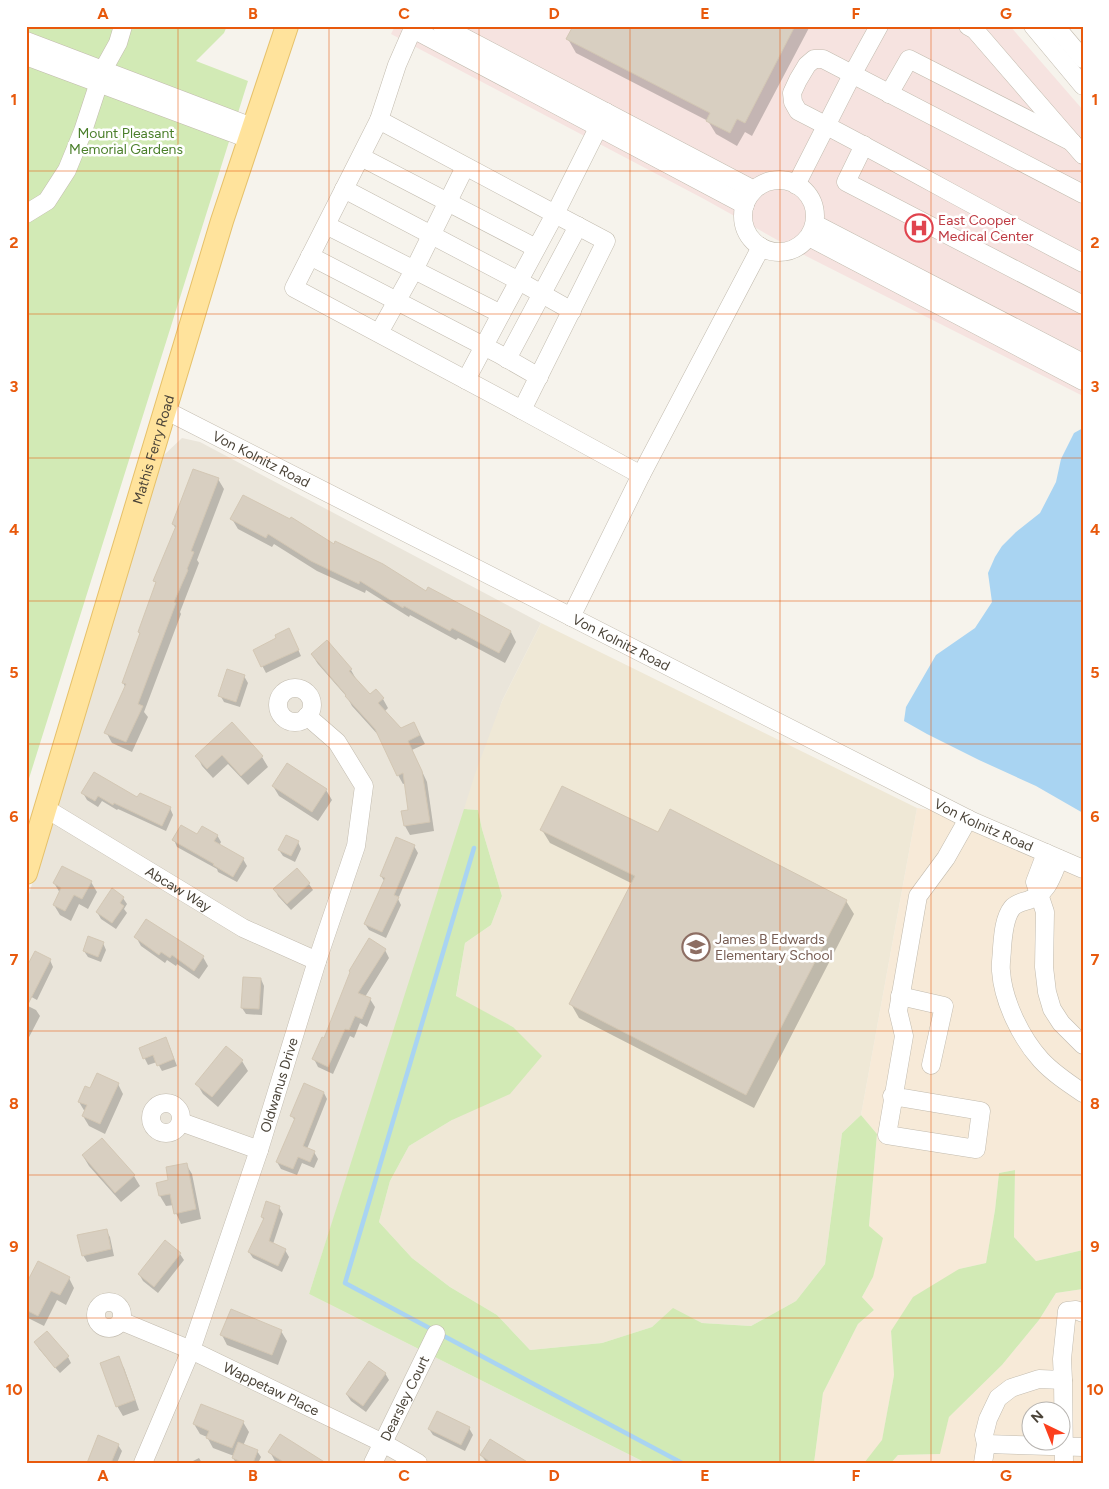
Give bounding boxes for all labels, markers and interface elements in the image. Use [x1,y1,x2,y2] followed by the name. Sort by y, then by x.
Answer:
[97,4,109,23] text: A
[248,4,258,23] text: B
[398,4,410,23] text: C
[548,4,560,23] text: D
[700,4,710,23] text: E
[852,4,861,23] text: F
[1000,4,1012,23] text: G
[11,90,17,109] text: 1
[1092,90,1098,109] text: 1
[69,125,183,158] park label: Mount Pleasant Memorial Gardens
[938,212,1034,245] place label: East Cooper Medical Center
[904,213,934,243] hospital icon: East Cooper Medical Center
[9,233,19,252] text: 2
[1090,233,1100,252] text: 2
[10,377,19,396] text: 3
[1091,377,1100,396] text: 3
[129,393,178,506] street label: Mathis Ferry Road
[210,427,313,491] street label: Von Kolnitz Road
[9,520,19,539] text: 4
[1090,520,1100,539] text: 4
[570,610,673,674] street label: Von Kolnitz Road
[9,663,19,682] text: 5
[1090,663,1100,682] text: 5
[931,795,1036,855] street label: Von Kolnitz Road
[9,807,19,826] text: 6
[1090,807,1100,826] text: 6
[142,862,215,916] street label: Abcaw Way
[715,931,833,964] place label: James B Edwards Elementary School
[681,932,711,962] school or university icon: James B Edwards Elementary School
[10,950,19,969] text: 7
[1091,950,1100,969] text: 7
[256,1035,302,1134] street label: Oldwanus Drive
[9,1094,19,1113] text: 8
[1090,1094,1100,1113] text: 8
[9,1237,19,1256] text: 9
[1090,1237,1100,1256] text: 9
[377,1353,433,1444] street label: Dearsley Court
[221,1358,322,1419] street label: Wappetaw Place
[5,1380,23,1399] text: 10
[1086,1380,1104,1399] text: 10
[1022,1402,1072,1452] north arrow
[1028,1407,1047,1427] text: N
[97,1466,109,1485] text: A
[248,1466,258,1485] text: B
[398,1466,410,1485] text: C
[548,1466,560,1485] text: D
[700,1466,710,1485] text: E
[852,1466,861,1485] text: F
[1000,1466,1012,1485] text: G

